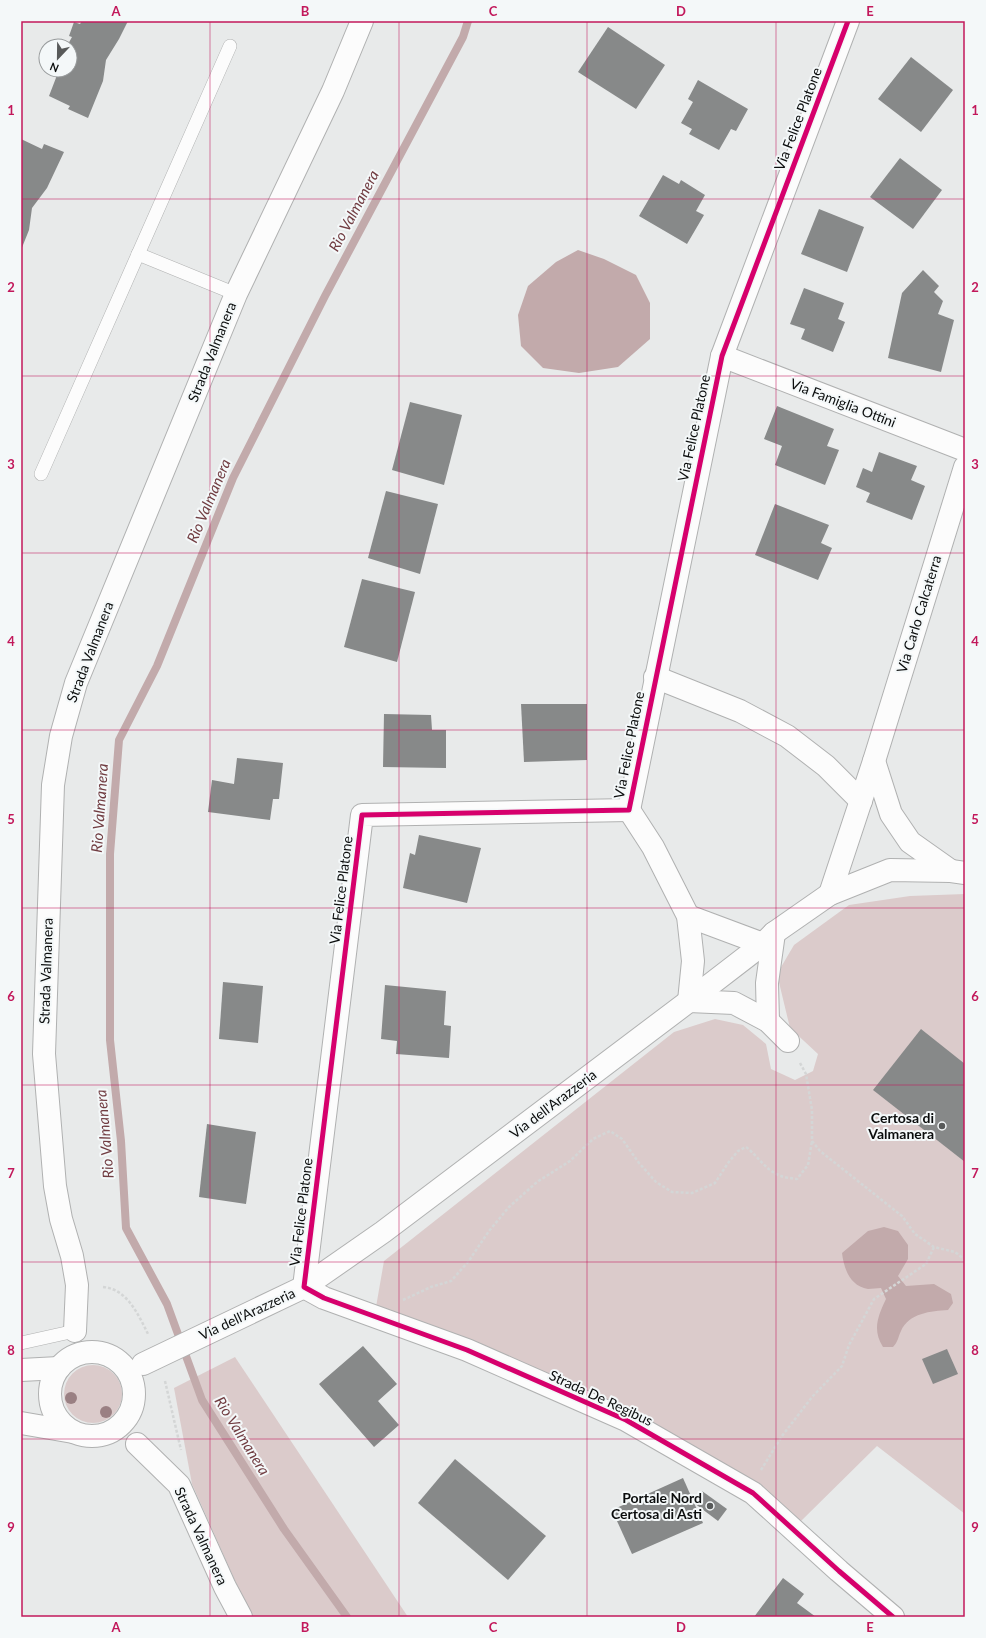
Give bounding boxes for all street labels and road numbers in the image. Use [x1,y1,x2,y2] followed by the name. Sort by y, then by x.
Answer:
[770,65,825,173] street label: Via Felice Platone
[184,299,239,404] street label: Strada Valmanera
[674,373,713,483] street label: Via Felice Platone
[788,375,899,431] street label: Via Famiglia Ottini
[893,553,945,675] street label: Via Carlo Calcaterra
[63,599,117,705] street label: Strada Valmanera
[610,690,647,800] street label: Via Felice Platone
[325,835,356,945] street label: Via Felice Platone
[35,917,56,1024] street label: Strada Valmanera
[506,1065,599,1142] street label: Via dell'Arazzeria
[285,1157,316,1267] street label: Via Felice Platone
[196,1284,298,1343] street label: Via dell'Arazzeria
[547,1366,656,1429] street label: Strada De Regibus
[171,1484,232,1588] street label: Strada Valmanera

